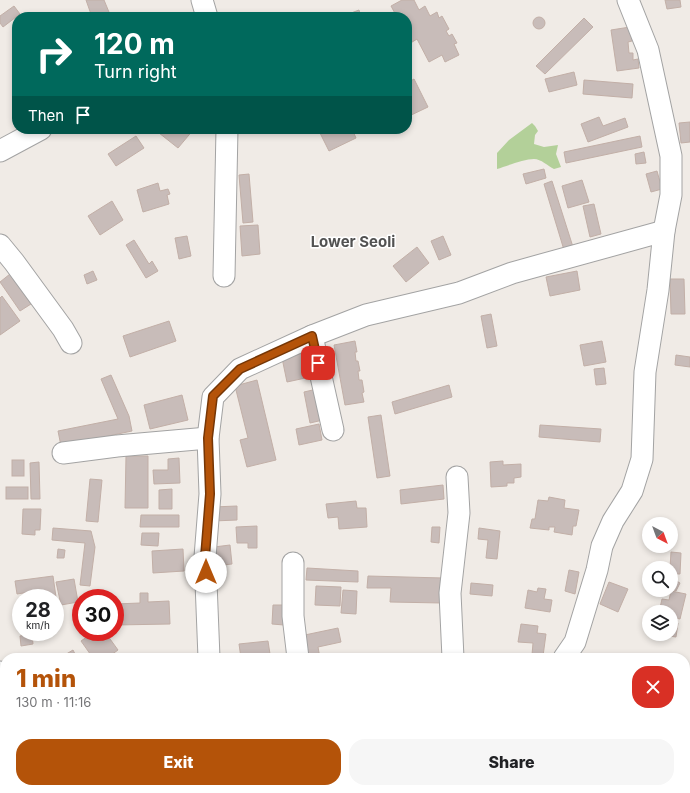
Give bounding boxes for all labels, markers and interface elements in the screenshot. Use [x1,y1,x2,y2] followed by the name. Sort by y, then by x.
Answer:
[94,27,175,61] text: 120 m
[28,28,80,80] icon: right
[94,61,177,82] text: Turn right
[72,104,94,126] icon: arrive
[28,106,64,125] text: Then
[311,232,395,251] district label: Lower Seoli
[301,346,335,380] pin
[307,352,329,374] icon: arrive
[642,517,678,553] north arrow
[642,517,678,641] map controls
[185,551,227,593] position arrow
[642,561,678,597] button: search
[72,589,124,641] speed limit sign: 30
[25,598,51,622] text: 28
[642,605,678,641] button: layers
[26,619,50,631] text: km/h
[16,664,76,693] text: 1 min
[632,666,674,708] button: close
[16,694,91,710] text: 130 m · 11:16
[16,739,341,785] button: Exit
[349,739,674,785] button: Share

